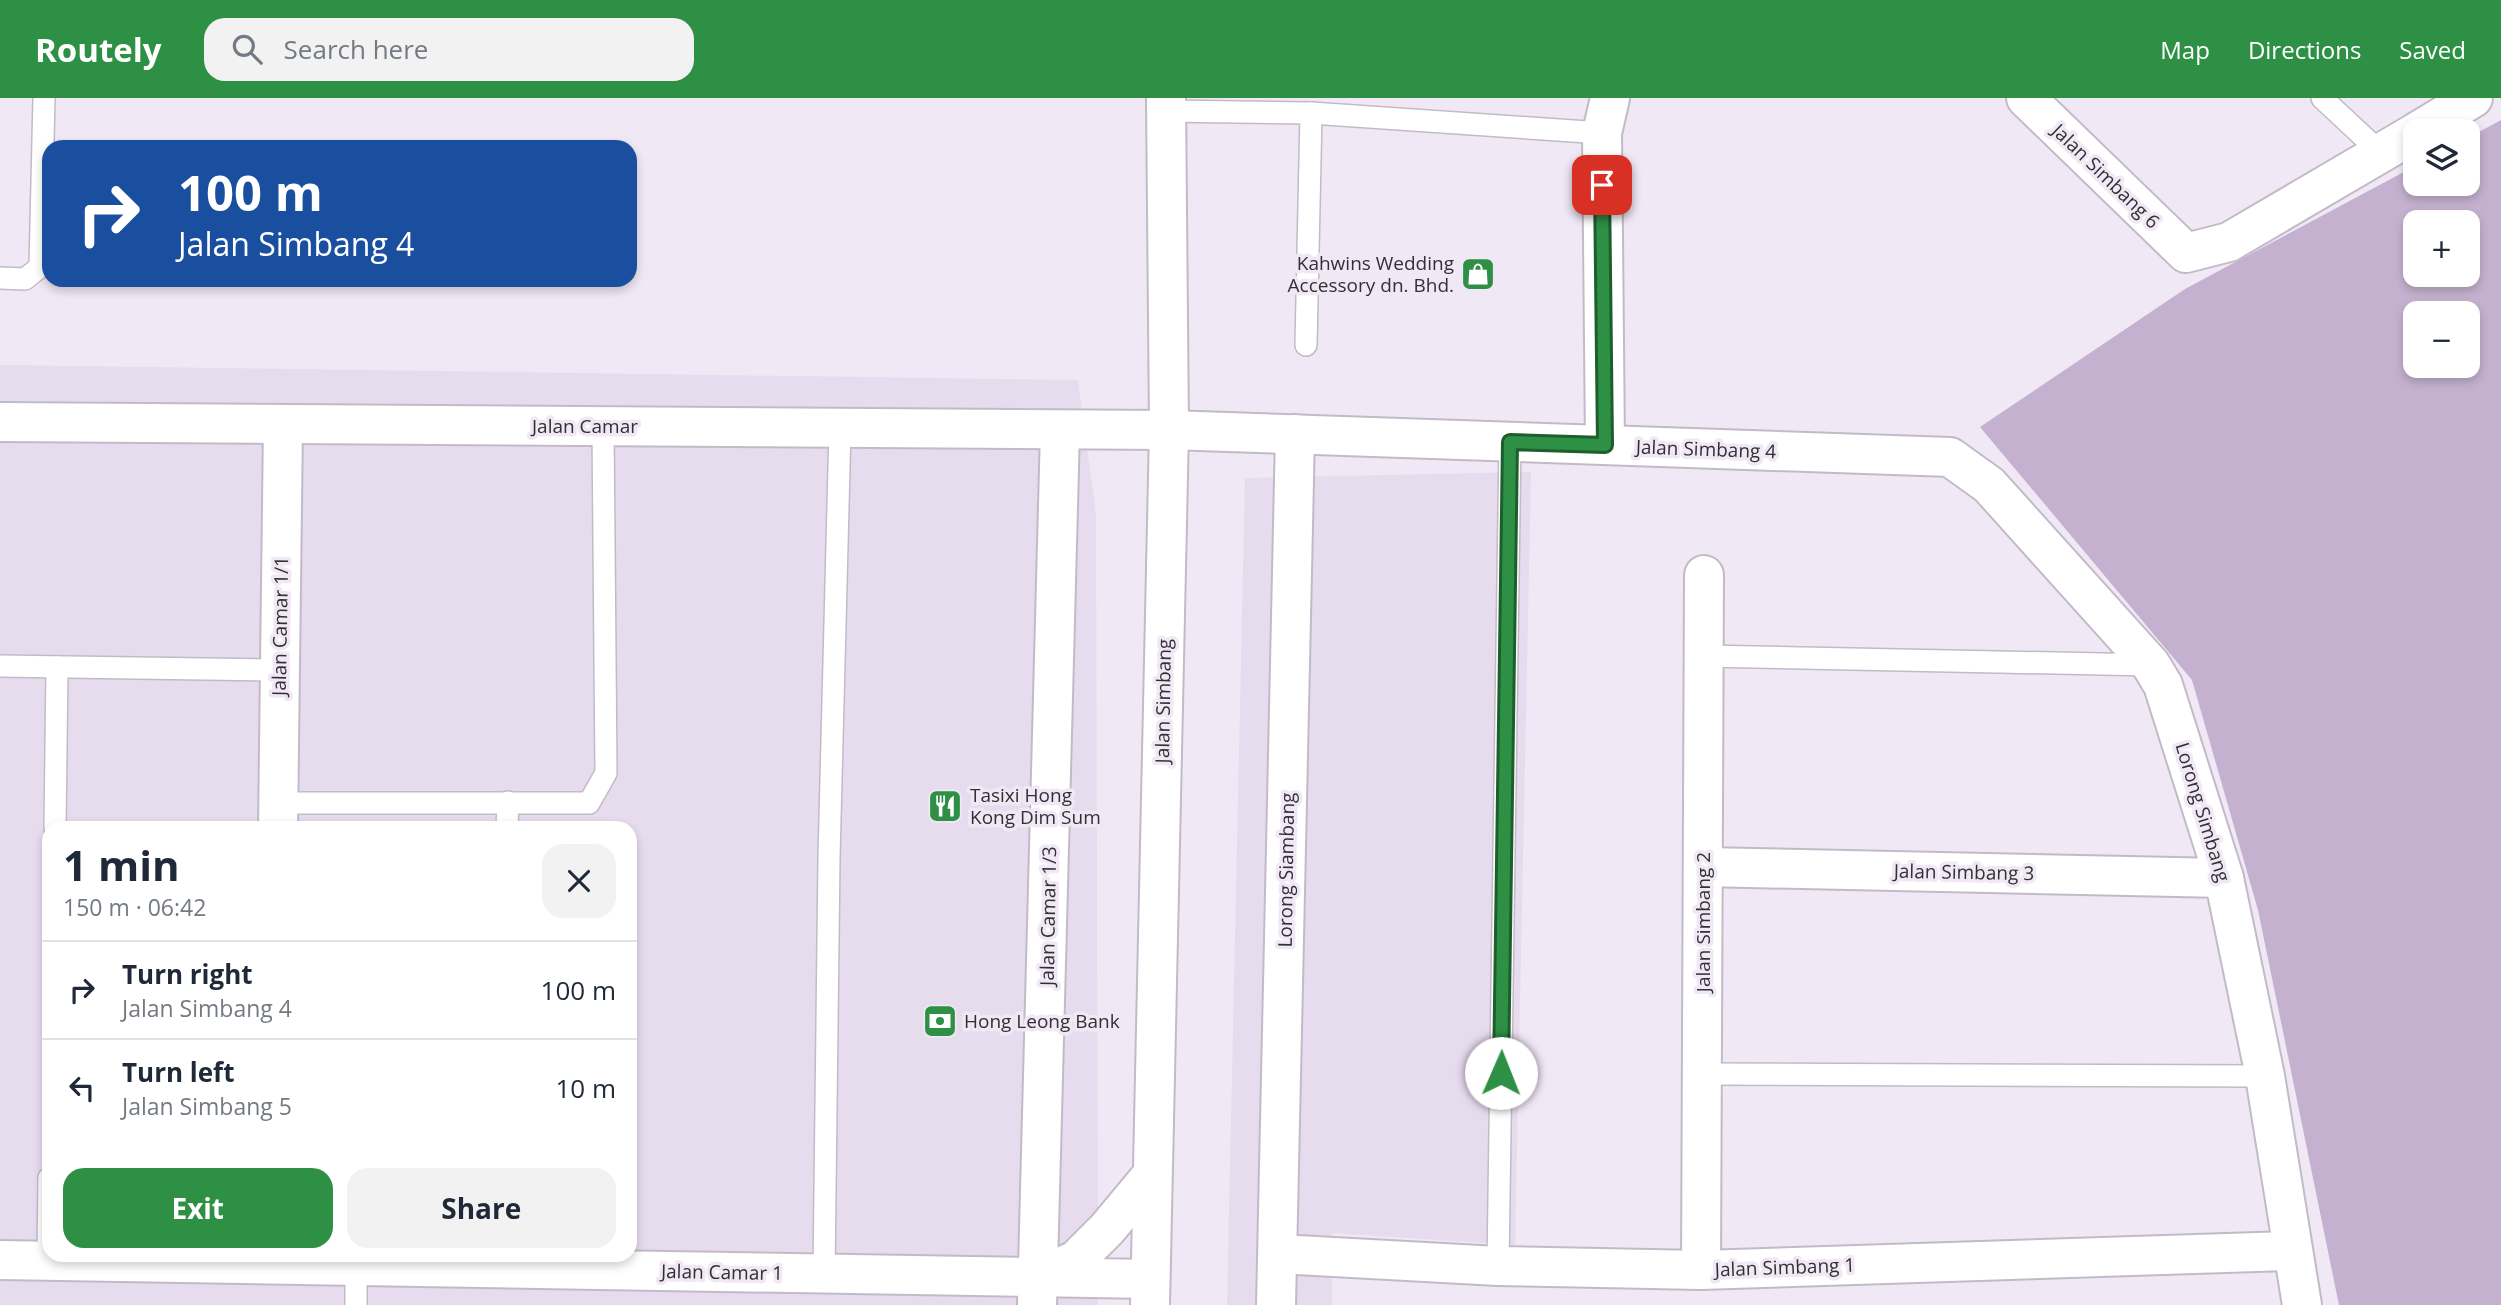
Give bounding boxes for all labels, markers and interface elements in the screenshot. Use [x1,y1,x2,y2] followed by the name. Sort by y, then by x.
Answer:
[204,18,694,81] search box
[35,27,162,72] text: Routely
[228,30,266,68] icon: search
[284,31,428,67] text: Search here
[2160,33,2210,66] text: Map
[2248,33,2361,66] text: Directions
[2399,33,2466,66] text: Saved
[2045,117,2166,234] street label: Jalan Simbang 6
[2403,119,2480,378] map controls
[2403,119,2480,196] button: layers
[1572,155,1632,215] pin
[178,159,323,225] text: 100 m
[1583,166,1621,204] icon: arrive
[63,168,154,259] icon: right
[2403,210,2480,287] button: +
[178,222,414,265] text: Jalan Simbang 4
[1288,250,1454,298] place label: Kahwins Wedding Accessory dn. Bhd.
[1459,255,1497,293] shop icon: Kahwins Wedding Accessory dn. Bhd.
[2403,301,2480,378] button: −
[530,413,638,439] street label: Jalan Camar
[1633,433,1777,464] street label: Jalan Simbang 4
[266,556,294,698] street label: Jalan Camar 1/1
[1149,639,1177,765] street label: Jalan Simbang
[2169,739,2237,885] street label: Lorong Simbang
[970,782,1101,830] place label: Tasixi Hong Kong Dim Sum
[926,787,964,825] restaurant icon: Tasixi Hong Kong Dim Sum
[1272,792,1300,948] street label: Lorong Siambang
[63,836,180,893] text: 1 min
[542,844,616,918] button: close
[1034,846,1062,988] street label: Jalan Camar 1/3
[1690,852,1716,994] street label: Jalan Simbang 2
[1892,858,2034,886] street label: Jalan Simbang 3
[63,891,206,923] text: 150 m · 06:42
[122,956,253,992] text: Turn right
[63,971,101,1009] icon: right
[541,972,616,1008] text: 100 m
[122,992,292,1024] text: Jalan Simbang 4
[921,1002,959,1040] bank icon: Hong Leong Bank
[964,1008,1120,1034] place label: Hong Leong Bank
[1464,1036,1538,1110] position arrow
[122,1054,234,1090] text: Turn left
[63,1069,101,1107] icon: left
[555,1070,616,1106] text: 10 m
[122,1090,292,1122] text: Jalan Simbang 5
[63,1168,333,1248] button: Exit
[347,1168,616,1248] button: Share
[1712,1252,1856,1283] street label: Jalan Simbang 1
[659,1258,783,1286] street label: Jalan Camar 1

